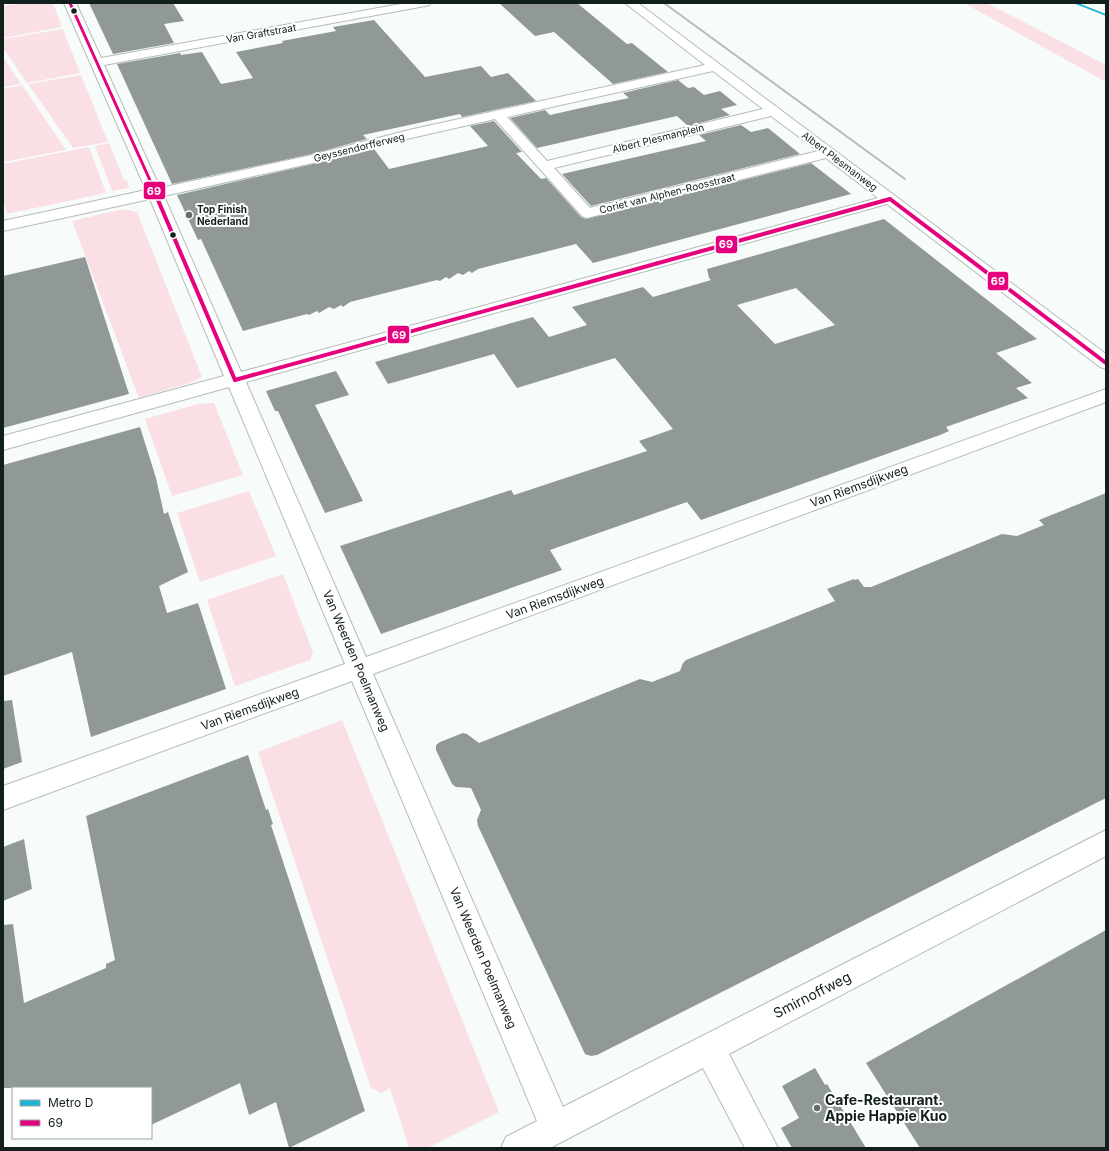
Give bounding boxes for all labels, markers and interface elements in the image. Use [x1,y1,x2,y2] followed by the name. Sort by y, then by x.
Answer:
[69,6,79,16] unlabelled marker
[225,21,298,45] street label: Van Graftstraat
[611,121,705,155] street label: Albert Plesmanplein
[800,129,880,193] street label: Albert Plesmanweg
[312,130,406,164] street label: Geyssendorfferweg
[598,170,737,216] street label: Coriet van Alphen-Roosstraat
[143,181,166,200] line badge: 69
[147,184,161,198] text: 69
[197,203,248,227] place label: Top Finish Nederland
[184,210,194,220] marker: Top Finish Nederland
[168,230,178,240] unlabelled marker
[715,235,738,254] line badge: 69
[719,237,733,251] text: 69
[987,271,1009,291] line badge: 69
[991,274,1005,288] text: 69
[387,325,410,344] line badge: 69
[392,328,406,342] text: 69
[808,461,910,510] street label: Van Riemsdijkweg
[504,573,606,622] street label: Van Riemsdijkweg
[320,588,393,734] street label: Van Weerden Poelmanweg
[199,684,301,733] street label: Van Riemsdijkweg
[447,885,520,1031] street label: Van Weerden Poelmanweg
[770,968,853,1021] street label: Smirnoffweg
[12,1087,152,1139] legend
[825,1091,948,1124] place label: Cafe-Restaurant. Appie Happie Kuo
[48,1095,93,1110] text: Metro D
[812,1103,822,1113] marker: Cafe-Restaurant. Appie Happie Kuo
[48,1115,63,1130] text: 69

